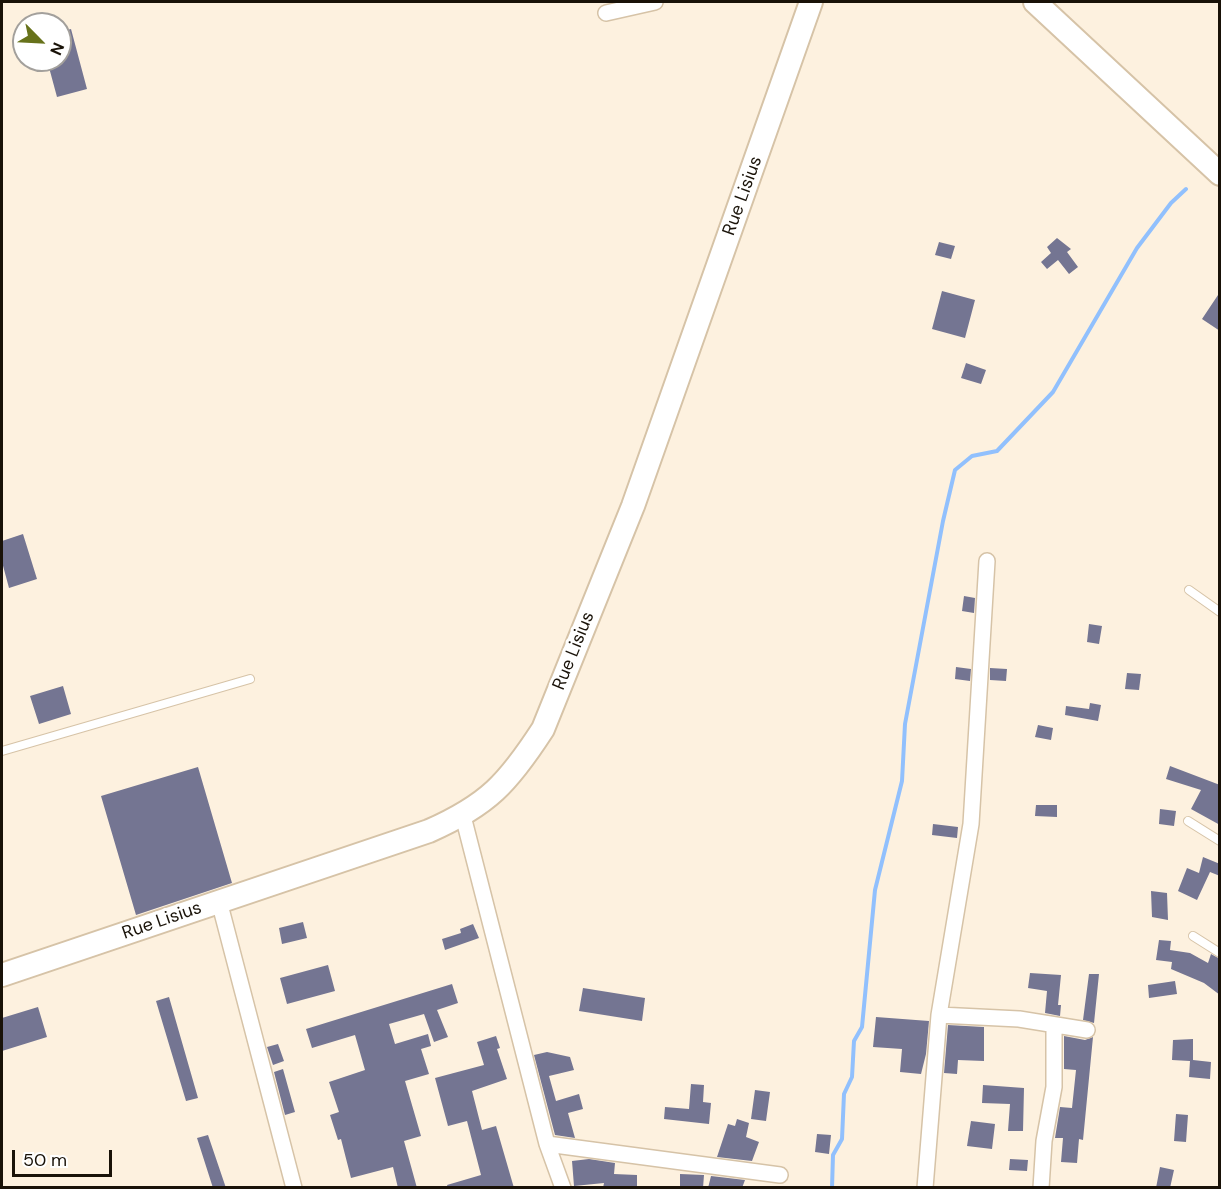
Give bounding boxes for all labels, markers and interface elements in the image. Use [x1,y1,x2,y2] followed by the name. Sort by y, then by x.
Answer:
[12,12,72,72] north arrow
[45,39,69,58] text: N
[719,154,767,238] street label: Rue Lisius
[549,609,599,693] street label: Rue Lisius
[119,897,205,945] street label: Rue Lisius
[15,1138,116,1176] scale bar
[23,1148,67,1172] text: 50 m

